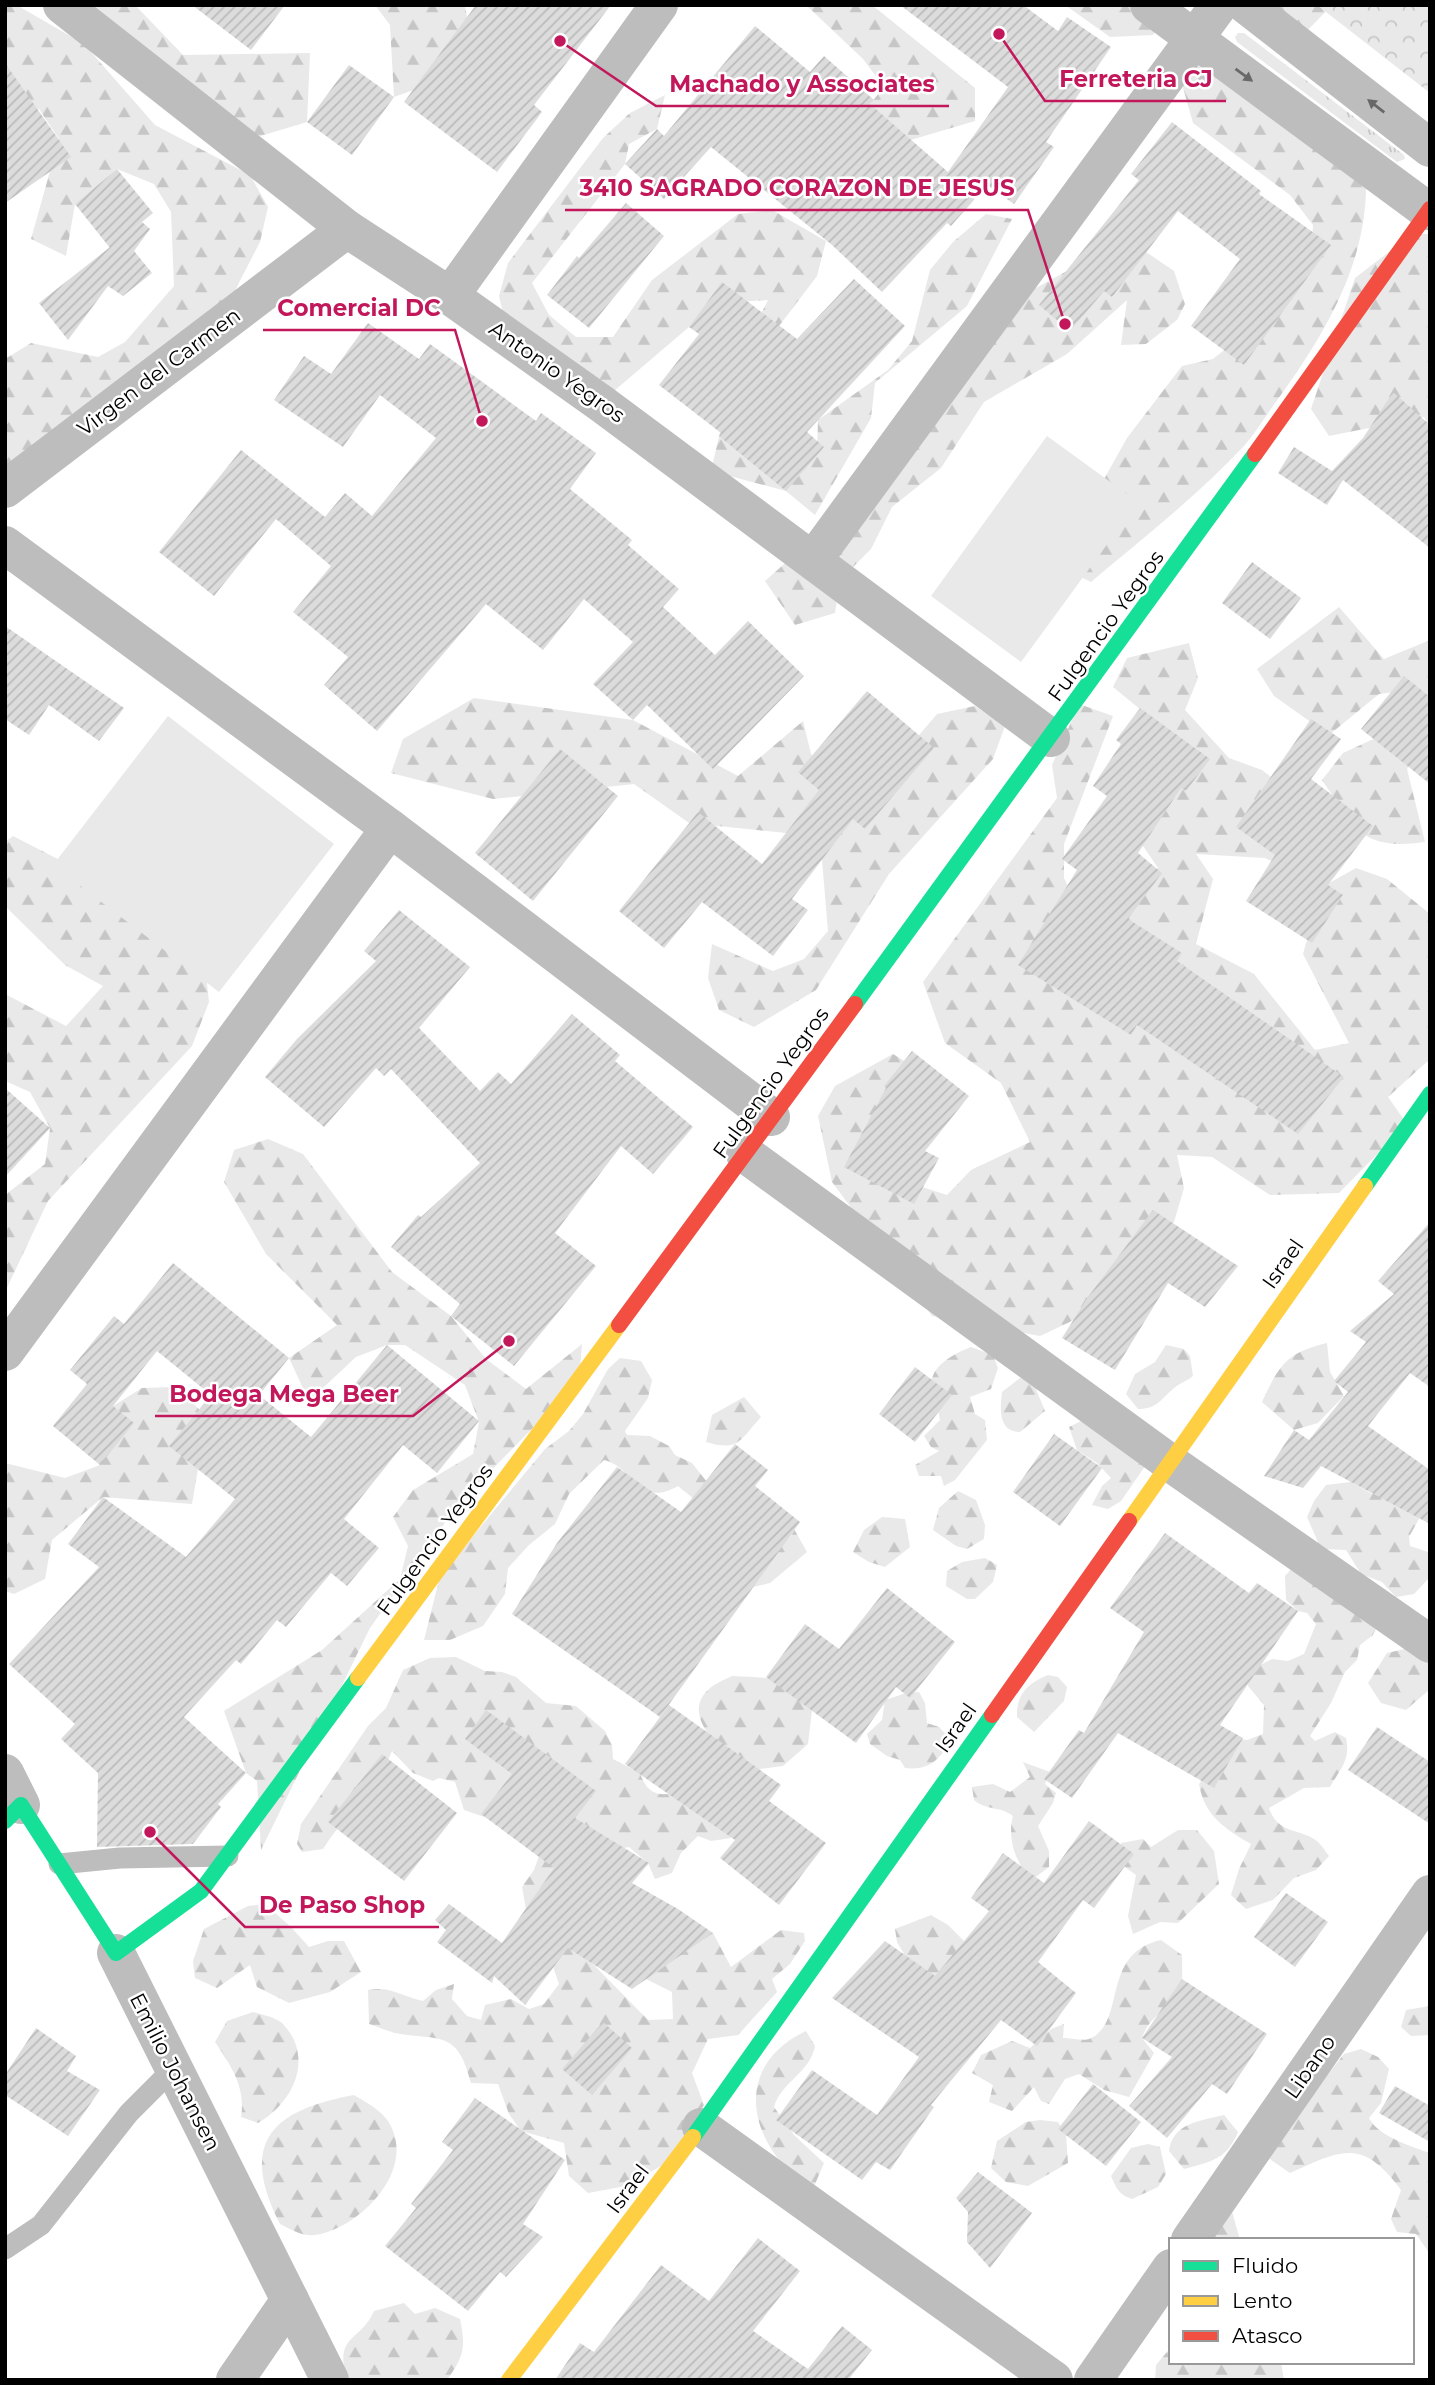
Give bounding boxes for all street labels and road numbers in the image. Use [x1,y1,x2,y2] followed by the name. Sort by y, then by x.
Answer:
[72,302,245,441] street label: Virgen del Carmen
[485,316,630,428] street label: Antonio Yegros
[1042,545,1169,706] street label: Fulgencio Yegros
[707,1002,834,1163] street label: Fulgencio Yegros
[1257,1234,1309,1293] street label: Israel
[371,1459,498,1620] street label: Fulgencio Yegros
[930,1698,982,1757] street label: Israel
[125,1989,226,2155] street label: Emilio Johansen
[1279,2030,1340,2103] street label: Libano
[601,2159,654,2218] street label: Israel

